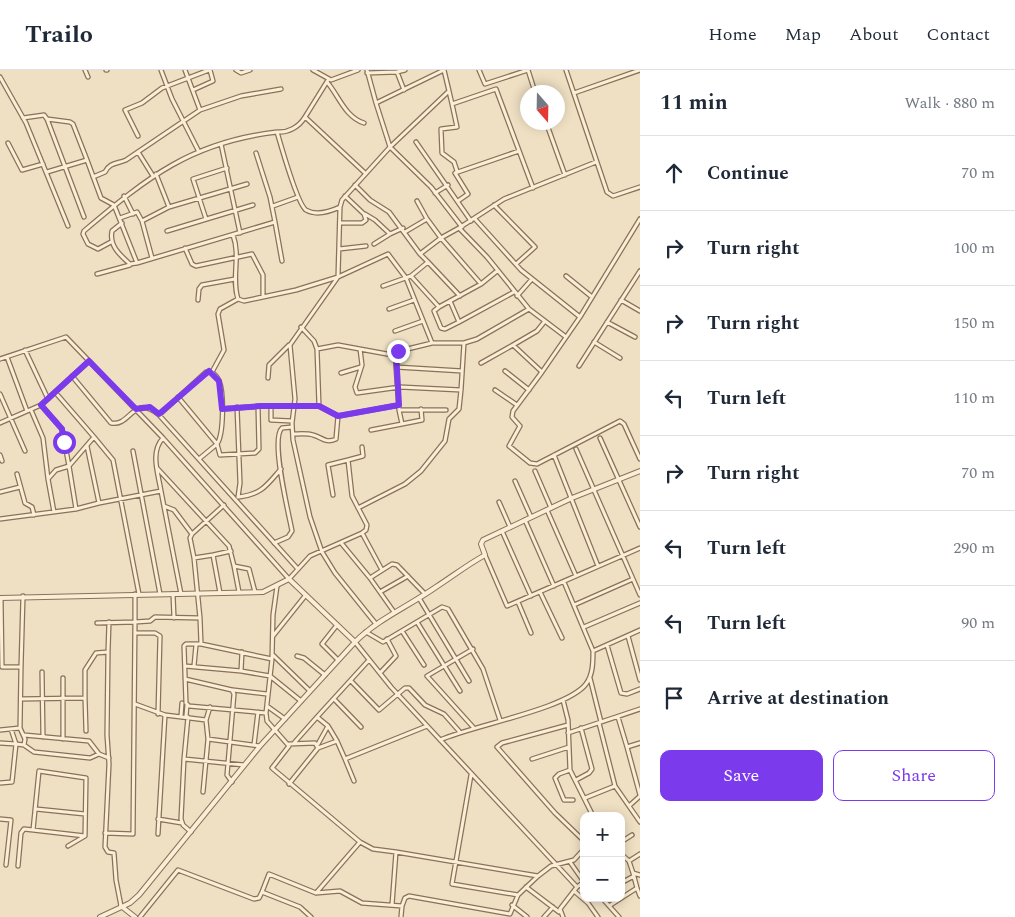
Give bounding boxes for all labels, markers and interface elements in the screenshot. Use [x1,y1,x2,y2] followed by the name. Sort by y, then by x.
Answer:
[25,17,93,53] text: Trailo
[708,21,757,48] text: Home
[785,21,821,48] text: Map
[849,21,899,48] text: About
[927,21,990,48] text: Contact
[520,85,565,130] north arrow
[660,87,728,119] text: 11 min
[904,91,995,115] text: Walk · 880 m
[660,159,688,187] icon: ahead
[707,159,789,188] text: Continue
[961,161,995,185] text: 70 m
[660,234,688,262] icon: right
[707,234,800,263] text: Turn right
[953,236,995,260] text: 100 m
[660,309,688,337] icon: right
[707,309,800,338] text: Turn right
[953,311,995,335] text: 150 m
[387,340,410,363] route end
[660,384,688,412] icon: left
[707,384,786,413] text: Turn left
[953,386,995,410] text: 110 m
[53,431,76,454] route start
[660,459,688,487] icon: right
[707,459,800,488] text: Turn right
[961,461,995,485] text: 70 m
[660,534,688,562] icon: left
[707,534,786,563] text: Turn left
[953,536,995,560] text: 290 m
[660,609,688,637] icon: left
[707,609,786,638] text: Turn left
[961,611,995,635] text: 90 m
[660,684,688,712] icon: arrive
[707,684,889,713] text: Arrive at destination
[660,750,823,801] button: Save
[833,750,995,801] button: Share
[580,812,625,902] map controls
[580,812,625,857] button: +
[580,857,625,902] button: −

